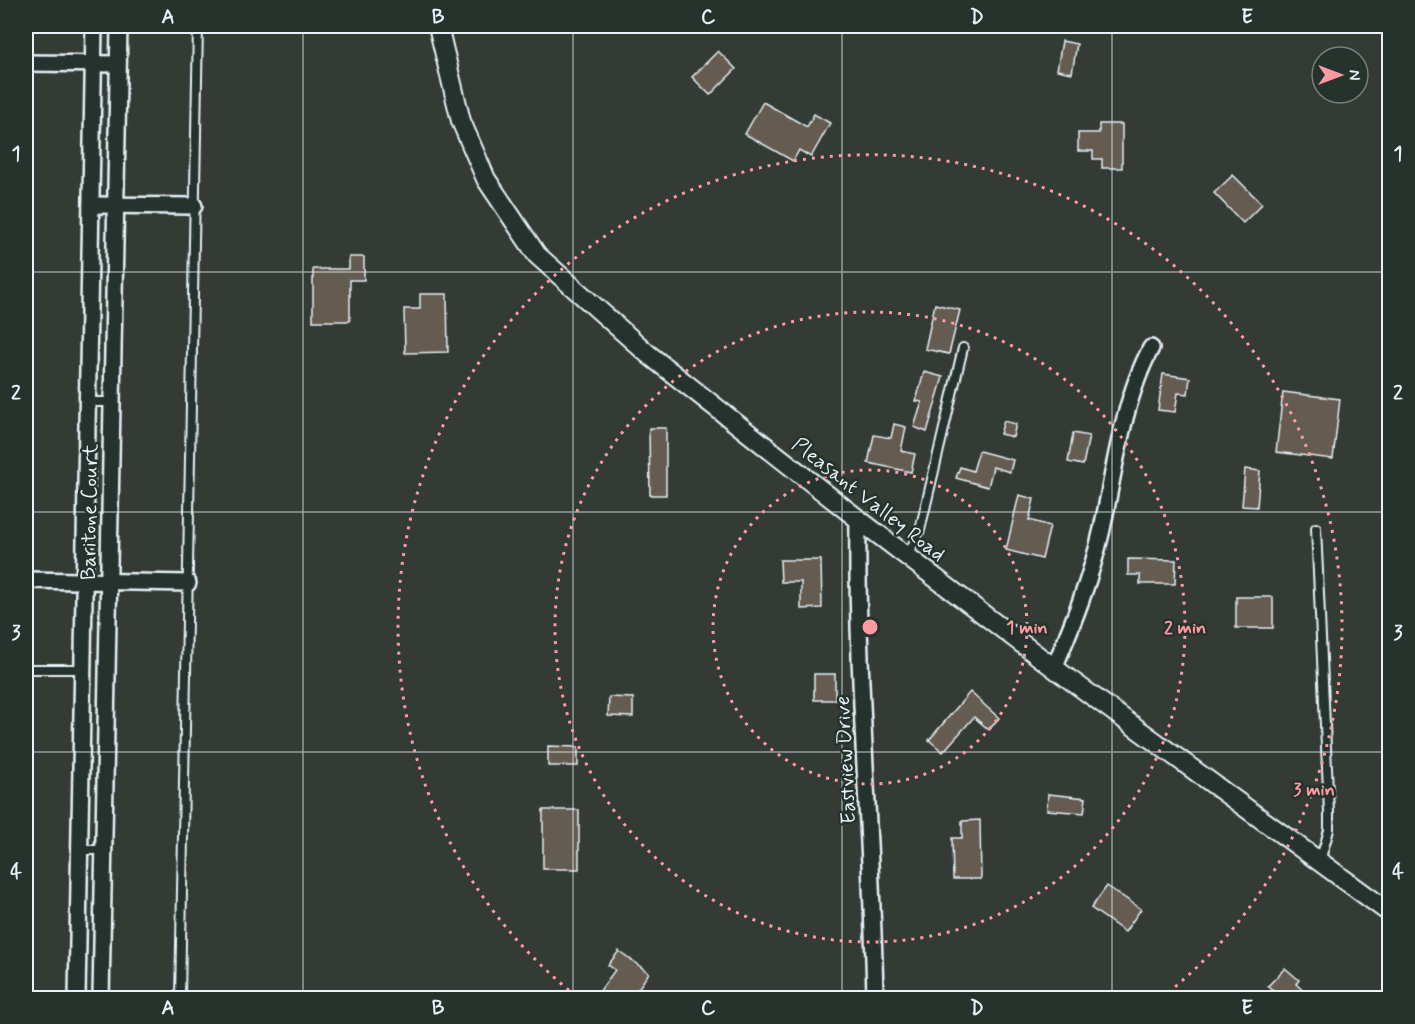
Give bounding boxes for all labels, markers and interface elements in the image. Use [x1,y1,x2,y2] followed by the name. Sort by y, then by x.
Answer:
[161,4,175,31] text: A
[432,4,445,31] text: B
[701,4,716,31] text: C
[970,4,984,31] text: D
[1241,4,1253,31] text: E
[1310,45,1370,105] north arrow
[1343,70,1364,80] text: N
[12,141,20,168] text: 1
[1394,141,1402,168] text: 1
[11,380,21,407] text: 2
[1393,380,1403,407] text: 2
[786,431,951,569] street label: Pleasant Valley Road
[75,443,105,580] street label: Baritone Court
[1006,616,1048,640] text: 1 min
[1164,616,1206,640] text: 2 min
[860,617,880,637] centre of rings
[11,620,21,647] text: 3
[1393,620,1403,647] text: 3
[829,695,863,825] street label: Eastview Drive
[1293,778,1335,802] text: 3 min
[10,859,22,886] text: 4
[1392,859,1404,886] text: 4
[161,995,175,1022] text: A
[432,995,445,1022] text: B
[701,995,716,1022] text: C
[970,995,984,1022] text: D
[1241,995,1253,1022] text: E

